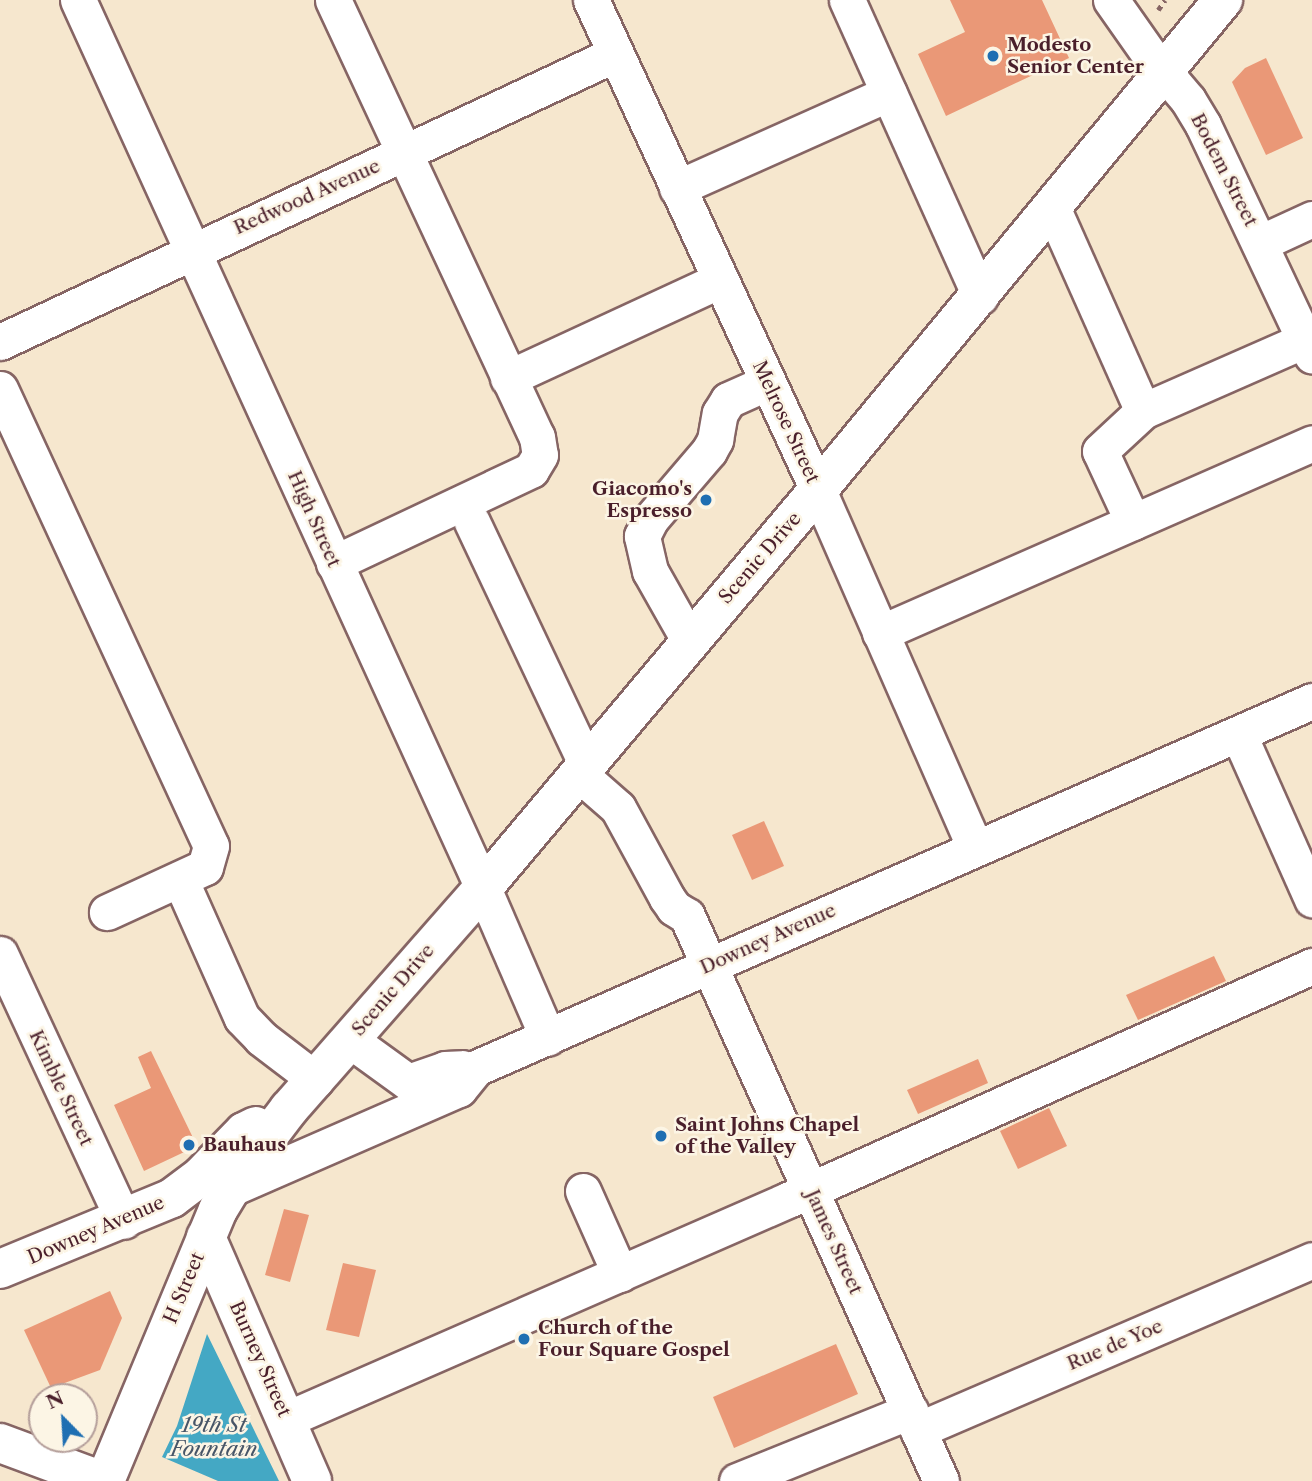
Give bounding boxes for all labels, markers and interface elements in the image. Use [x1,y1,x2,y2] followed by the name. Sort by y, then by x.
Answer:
[1007,34,1144,78] place label: Modesto Senior Center
[985,48,1001,64] marker: Modesto Senior Center
[1186,110,1262,230] street label: Bodem Street
[230,154,384,240] street label: Redwood Avenue
[748,357,824,487] street label: Melrose Street
[283,467,345,571] street label: High Street
[592,478,692,522] place label: Giacomo's Espresso
[698,492,714,508] marker: Giacomo's Espresso
[714,507,806,609] street label: Scenic Drive
[696,899,840,979] street label: Downey Avenue
[347,939,439,1041] street label: Scenic Drive
[24,1027,98,1149] street label: Kimble Street
[675,1114,859,1158] place label: Saint Johns Chapel of the Valley
[653,1128,669,1144] marker: Saint Johns Chapel of the Valley
[203,1134,286,1156] place label: Bauhaus
[181,1137,197,1153] marker: Bauhaus
[801,1186,867,1298] street label: James Street
[24,1191,168,1269] street label: Downey Avenue
[159,1249,209,1327] street label: H Street
[224,1297,296,1421] street label: Burney Street
[1064,1315,1166,1375] street label: Rue de Yoe
[538,1317,730,1361] place label: Church of the Four Square Gospel
[516,1331,532,1347] marker: Church of the Four Square Gospel
[28,1383,98,1453] north arrow
[43,1386,67,1414] text: N
[171,1412,257,1462] water label: 19th St Fountain

